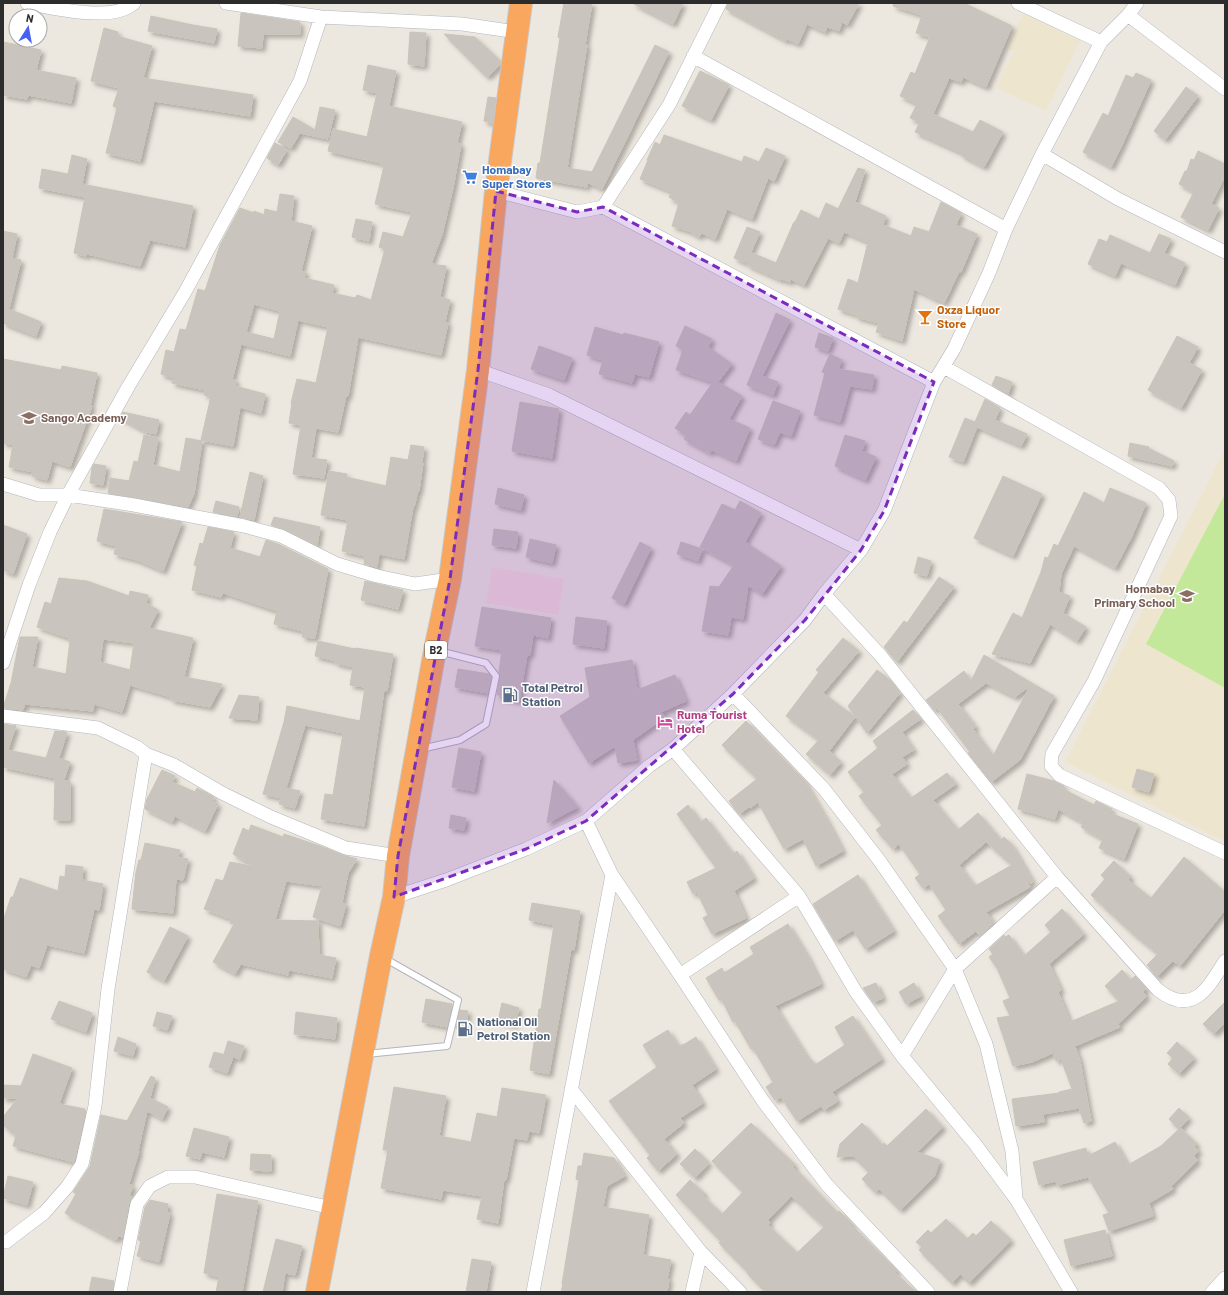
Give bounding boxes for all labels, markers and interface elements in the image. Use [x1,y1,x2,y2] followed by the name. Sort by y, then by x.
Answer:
[8,8,48,48] north arrow
[25,11,35,25] text: N
[482,162,551,190] place label: Homabay Super Stores
[461,168,479,186] supermarket icon: Homabay Super Stores
[937,302,1000,330] place label: Oxza Liquor Store
[916,308,934,326] bar icon: Oxza Liquor Store
[20,409,38,427] school or university icon: Sango Academy
[41,410,127,424] place label: Sango Academy
[1094,581,1175,609] place label: Homabay Primary School
[1178,587,1196,605] school or university icon: Homabay Primary School
[425,641,447,659] road number: B2
[522,680,583,708] place label: Total Petrol Station
[501,686,519,704] fuel station icon: Total Petrol Station
[677,707,748,735] place label: Ruma Tourist Hotel
[656,713,674,731] hotel icon: Ruma Tourist Hotel
[477,1014,550,1042] place label: National Oil Petrol Station
[456,1020,474,1038] fuel station icon: National Oil Petrol Station

